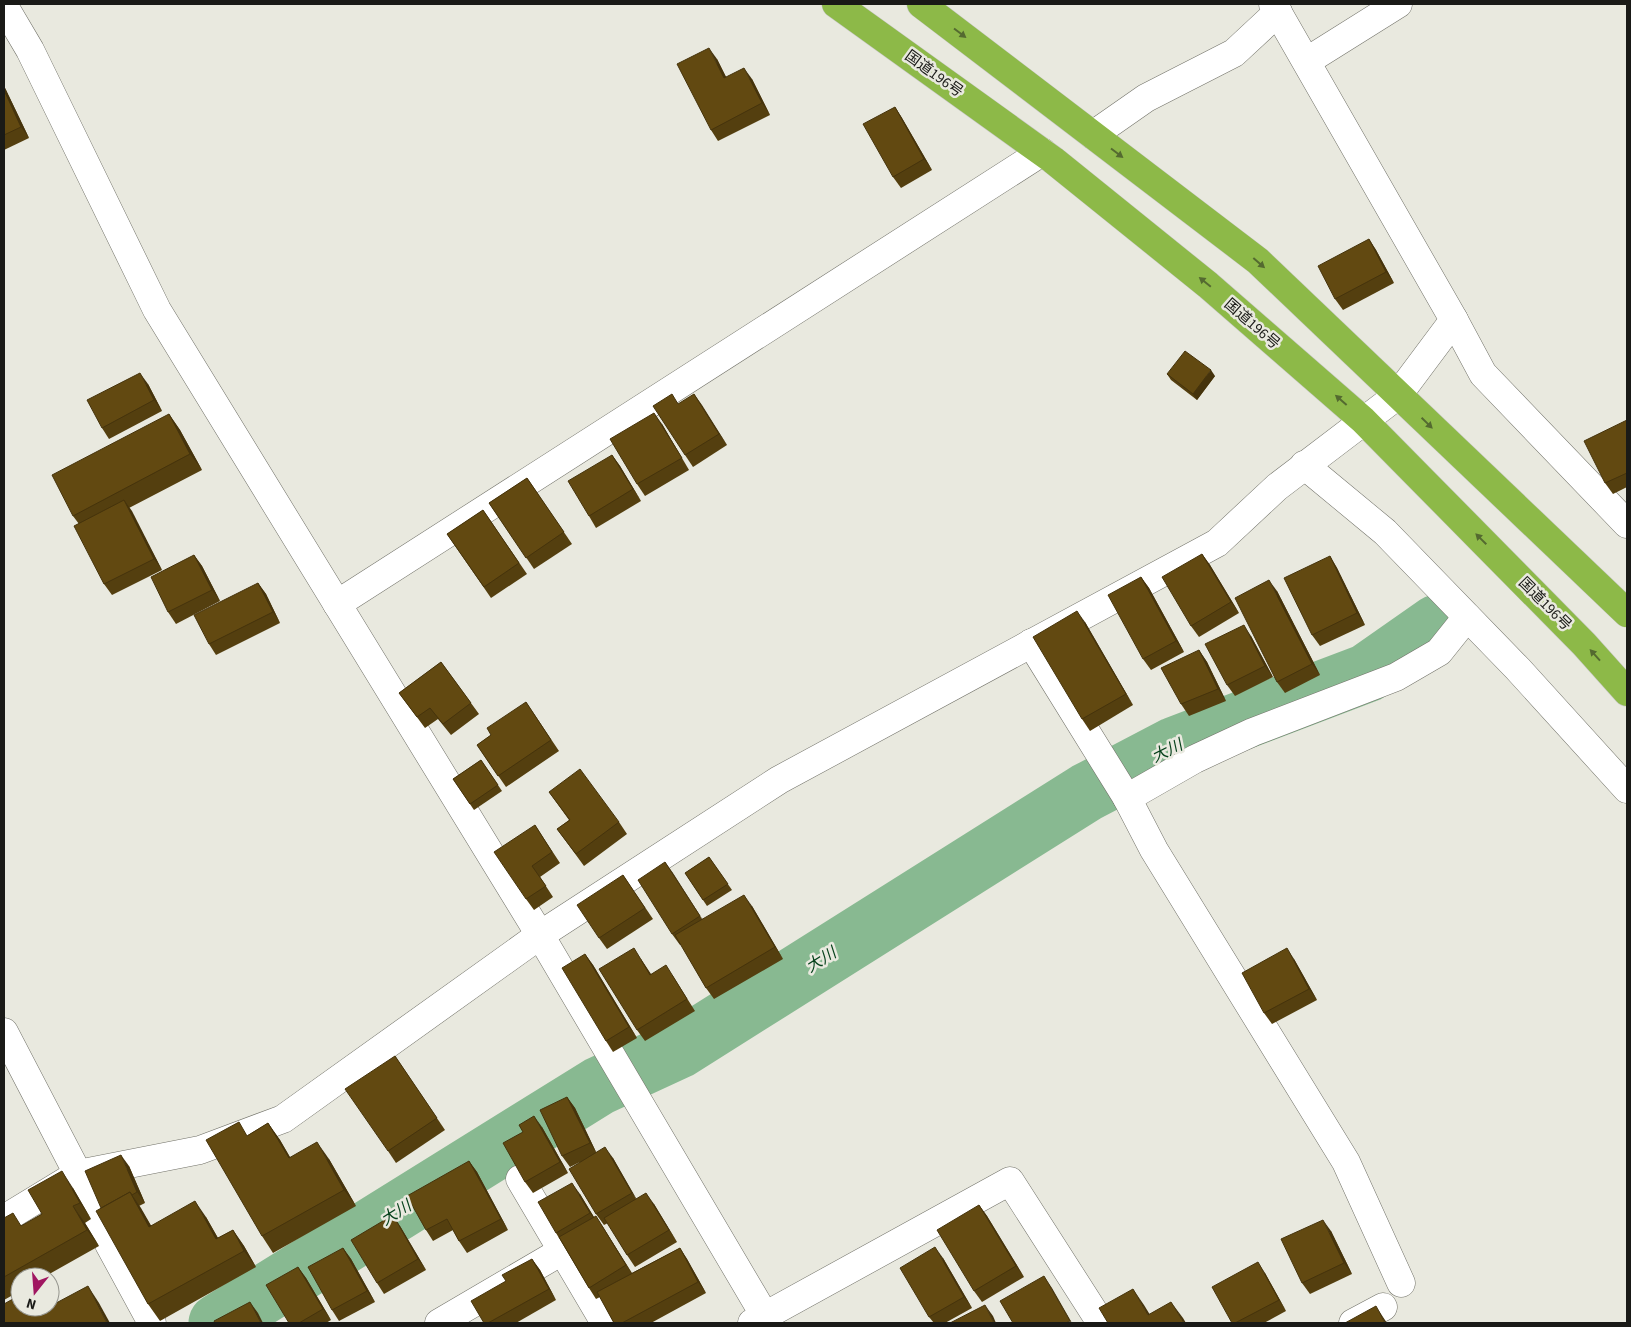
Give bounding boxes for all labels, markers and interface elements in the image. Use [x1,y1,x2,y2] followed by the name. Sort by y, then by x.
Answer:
[953,28,966,39] one-way arrow
[901,46,967,102] street label: 国道196号
[1110,147,1123,158] one-way arrow
[1253,257,1266,268] one-way arrow
[1198,277,1211,288] one-way arrow
[1220,294,1284,354] street label: 国道196号
[1334,395,1347,406] one-way arrow
[1421,417,1433,429] one-way arrow
[1475,533,1487,545] one-way arrow
[1514,573,1576,635] street label: 国道196号
[1589,649,1600,662] one-way arrow
[1148,733,1188,768] water label: 大川
[802,941,842,978] water label: 大川
[377,1194,417,1231] water label: 大川
[10,1267,60,1317] north arrow
[24,1293,39,1314] text: N

